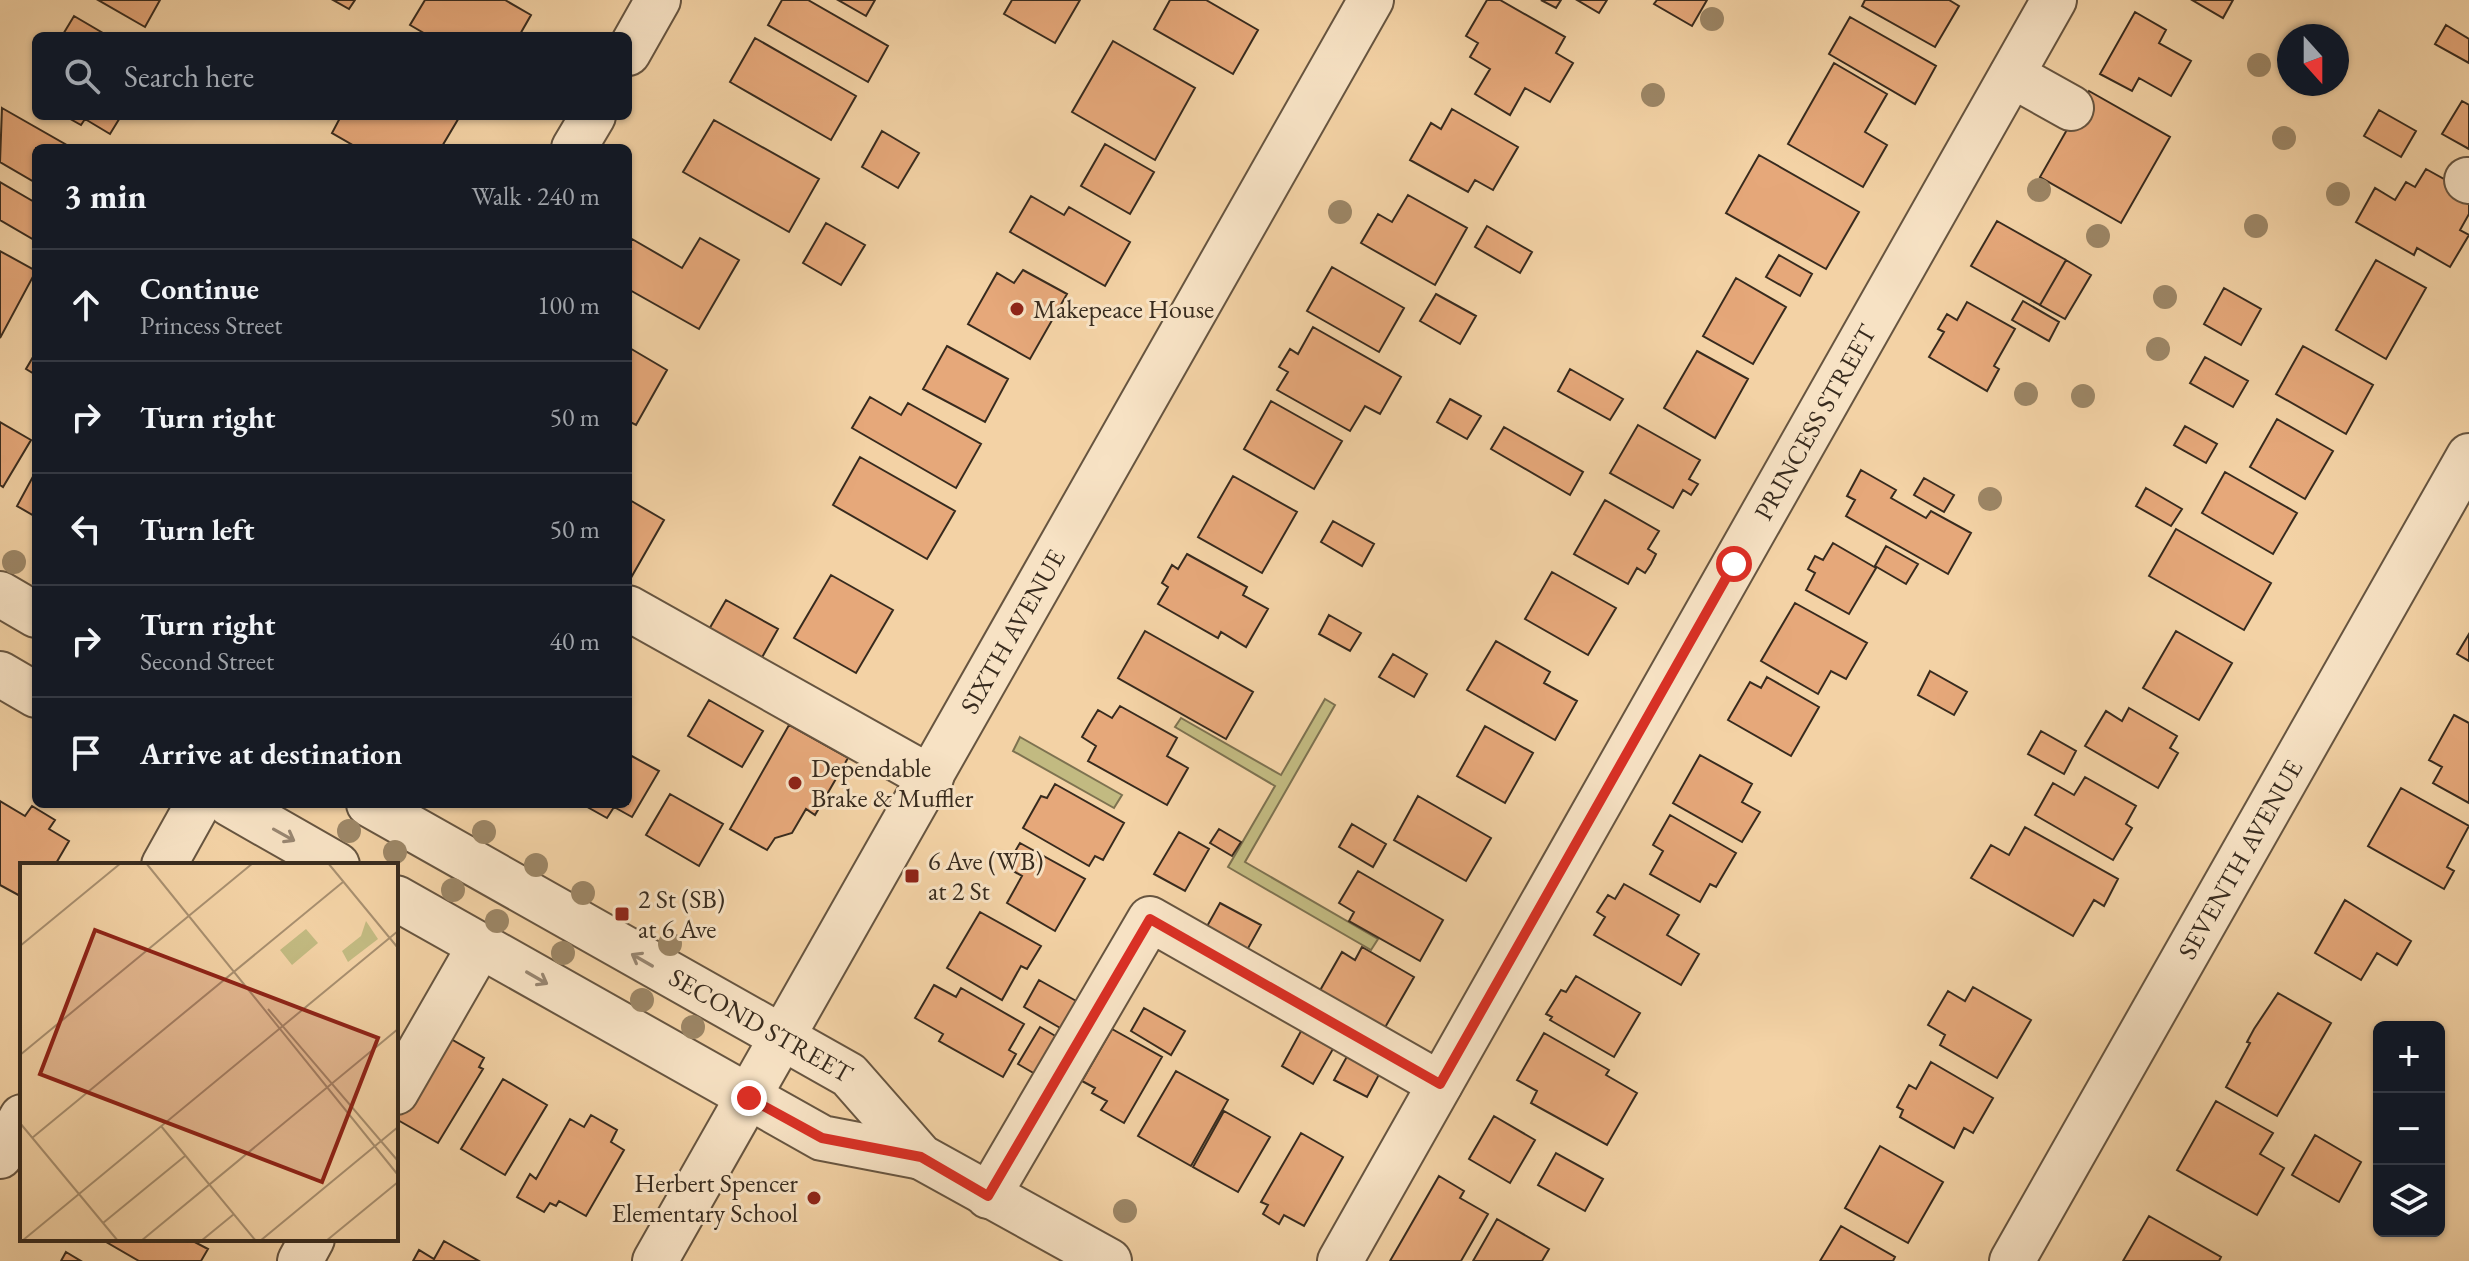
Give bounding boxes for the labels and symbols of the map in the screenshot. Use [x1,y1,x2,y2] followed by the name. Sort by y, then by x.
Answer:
[2277,24,2349,96] north arrow
[1033,292,1214,326] place label: Makepeace House
[1008,300,1026,318] marker: Makepeace House
[1746,318,1884,526] street label: PRINCESS STREET
[952,543,1073,720] street label: SIXTH AVENUE
[1716,546,1752,582] route start
[811,751,974,815] place label: Dependable Brake & Muffler
[2170,753,2310,965] street label: SEVENTH AVENUE
[786,774,804,792] marker: Dependable Brake & Muffler
[271,828,295,843] one-way arrow
[928,844,1043,908] place label: 6 Ave (WB) at 2 St
[20,863,398,1241] inset map
[903,867,921,885] marker: 6 Ave (WB) at 2 St
[638,882,725,946] place label: 2 St (SB) at 6 Ave
[613,905,631,923] marker: 2 St (SB) at 6 Ave
[631,952,654,968] one-way arrow
[663,960,859,1091] street label: SECOND STREET
[525,970,548,986] one-way arrow
[731,1080,767,1116] route end
[611,1166,798,1230] place label: Herbert Spencer Elementary School
[805,1189,823,1207] marker: Herbert Spencer Elementary School

